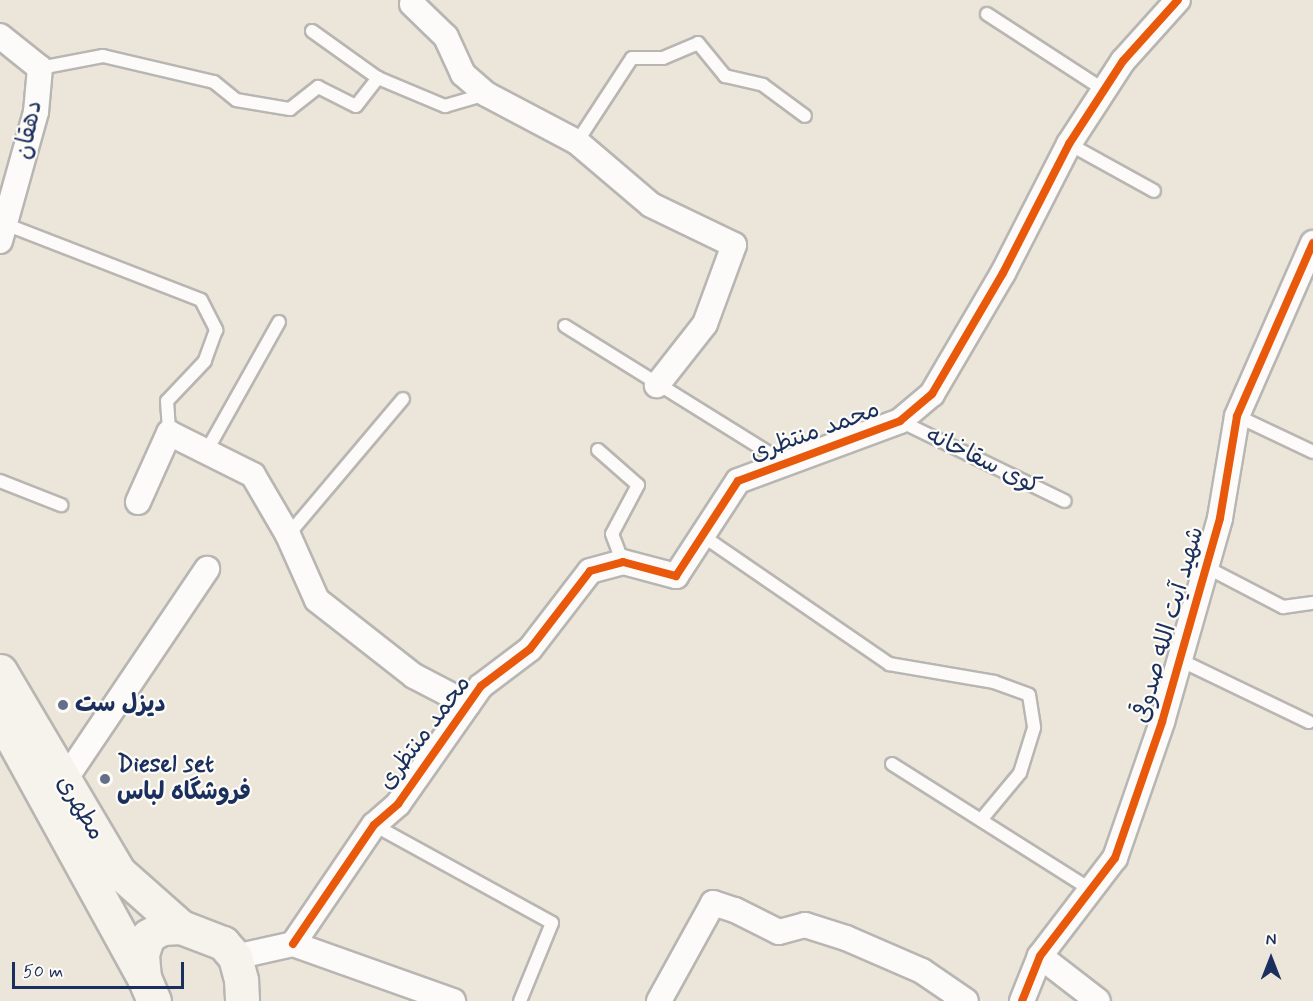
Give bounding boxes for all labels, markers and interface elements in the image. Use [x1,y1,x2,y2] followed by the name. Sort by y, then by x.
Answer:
[9,98,49,162] street label: دهقان
[746,395,884,469] street label: محمد منتظری
[921,421,1045,501] street label: کوی سقاخانه
[1127,524,1211,726] street label: شهید آیت الله صدوقی
[373,670,477,796] street label: محمد منتظری
[75,691,166,719] place label: دیزل ست
[56,698,70,712] marker: دیزل ست
[117,751,251,807] place label: Diesel set فروشگاه لباس
[50,770,110,846] street label: مطهری
[98,772,112,786] marker: Diesel set فروشگاه لباس
[1241,929,1301,989] north arrow
[1266,930,1276,951] text: N
[15,950,188,988] scale bar
[23,960,63,984] text: 50 m

